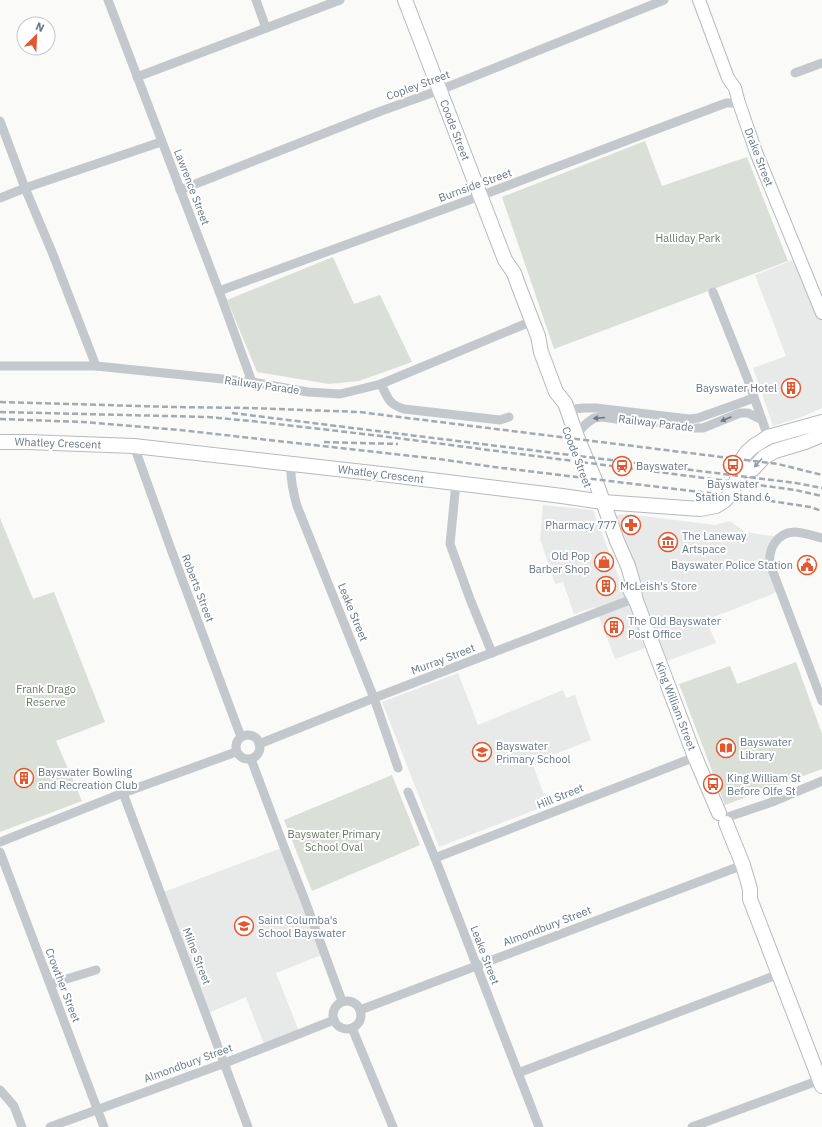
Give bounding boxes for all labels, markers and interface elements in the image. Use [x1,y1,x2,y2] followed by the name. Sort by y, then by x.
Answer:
[16,16,56,56] north arrow
[34,19,47,35] text: N
[384,67,452,103] street label: Copley Street
[437,97,473,163] street label: Coode Street
[741,126,777,188] street label: Drake Street
[171,147,213,227] street label: Lawrence Street
[436,165,514,205] street label: Burnside Street
[656,231,721,245] park label: Halliday Park
[224,373,300,397] street label: Railway Parade
[780,377,802,399] building icon: Bayswater Hotel
[696,381,777,395] place label: Bayswater Hotel
[618,411,694,435] street label: Railway Parade
[593,415,605,422] one-way arrow
[720,416,732,422] one-way arrow
[559,424,595,490] street label: Coode Street
[14,434,102,452] street label: Whatley Crescent
[722,454,744,476] bus stop icon: Bayswater Station Stand 6
[611,455,633,477] station icon: Bayswater
[754,457,763,468] one-way arrow
[636,459,688,473] place label: Bayswater
[337,462,425,486] street label: Whatley Crescent
[695,477,771,504] place label: Bayswater Station Stand 6
[620,514,642,536] pharmacy icon: Pharmacy 777
[545,518,617,532] place label: Pharmacy 777
[682,529,747,556] place label: The Laneway Artspace
[657,531,679,553] museum icon: The Laneway Artspace
[529,549,590,576] place label: Old Pop Barber Shop
[593,551,615,573] shop icon: Old Pop Barber Shop
[179,552,217,624] street label: Roberts Street
[796,554,818,576] public building icon: Bayswater Police Station
[671,558,793,572] place label: Bayswater Police Station
[595,575,617,597] building icon: McLeish's Store
[620,579,697,593] place label: McLeish's Store
[335,581,371,643] street label: Leake Street
[628,614,721,641] place label: The Old Bayswater Post Office
[603,616,625,638] building icon: The Old Bayswater Post Office
[409,640,477,678] street label: Murray Street
[653,660,699,752] street label: King William Street
[16,682,76,709] park label: Frank Drago Reserve
[740,735,792,762] place label: Bayswater Library
[715,737,737,759] library icon: Bayswater Library
[496,739,571,766] place label: Bayswater Primary School
[471,741,493,763] school or university icon: Bayswater Primary School
[38,765,138,792] place label: Bayswater Bowling and Recreation Club
[13,767,35,789] building icon: Bayswater Bowling and Recreation Club
[727,771,801,798] place label: King William St Before Olfe St
[702,773,724,795] bus stop icon: King William St Before Olfe St
[535,780,586,812] street label: Hill Street
[288,827,381,854] park label: Bayswater Primary School Oval
[501,903,593,949] street label: Almondbury Street
[258,913,346,940] place label: Saint Columba's School Bayswater
[233,915,255,937] school or university icon: Saint Columba's School Bayswater
[467,924,503,986] street label: Leake Street
[180,926,214,987] street label: Milne Street
[42,946,84,1024] street label: Crowther Street
[142,1040,234,1086] street label: Almondbury Street

